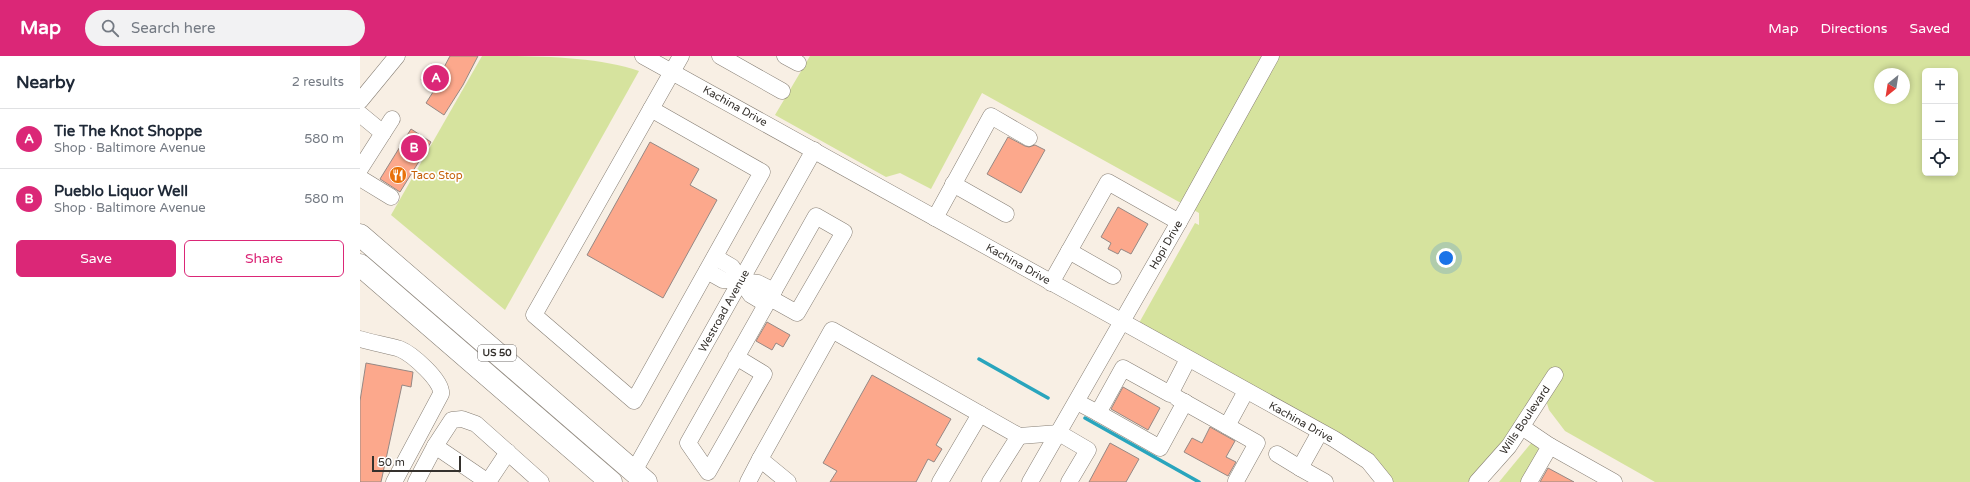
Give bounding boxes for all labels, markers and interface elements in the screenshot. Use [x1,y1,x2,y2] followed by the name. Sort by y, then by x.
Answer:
[85,10,365,46] search box
[20,17,61,39] text: Map
[99,17,121,39] icon: search
[131,19,215,37] text: Search here
[1768,20,1799,37] text: Map
[1821,20,1888,37] text: Directions
[1910,20,1950,37] text: Saved
[423,63,449,93] pin: A
[1874,68,1910,104] north arrow
[1922,68,1958,176] map controls
[1922,68,1958,104] button: +
[16,72,75,93] text: Nearby
[292,74,344,90] text: 2 results
[700,83,770,129] street label: Kachina Drive
[1922,104,1958,140] button: −
[54,122,202,140] text: Tie The Knot Shoppe
[24,131,34,147] text: A
[304,131,344,147] text: 580 m
[401,133,427,163] pin: B
[54,140,206,156] text: Shop · Baltimore Avenue
[1922,140,1958,176] button: locate
[388,165,408,185] restaurant icon: Taco Stop
[411,169,463,182] place label: Taco Stop
[54,182,188,200] text: Pueblo Liquor Well
[24,191,34,207] text: B
[304,191,344,207] text: 580 m
[54,200,206,216] text: Shop · Baltimore Avenue
[1147,218,1185,272] street label: Hopi Drive
[16,240,176,277] button: Save
[184,240,344,277] button: Share
[983,241,1053,287] street label: Kachina Drive
[1436,248,1456,268] your location
[696,267,752,355] street label: Westroad Avenue
[478,345,516,361] road number: US 50
[1497,383,1553,457] street label: Wills Boulevard
[1266,399,1336,445] street label: Kachina Drive
[372,454,461,473] scale bar
[378,456,405,469] text: 50 m

